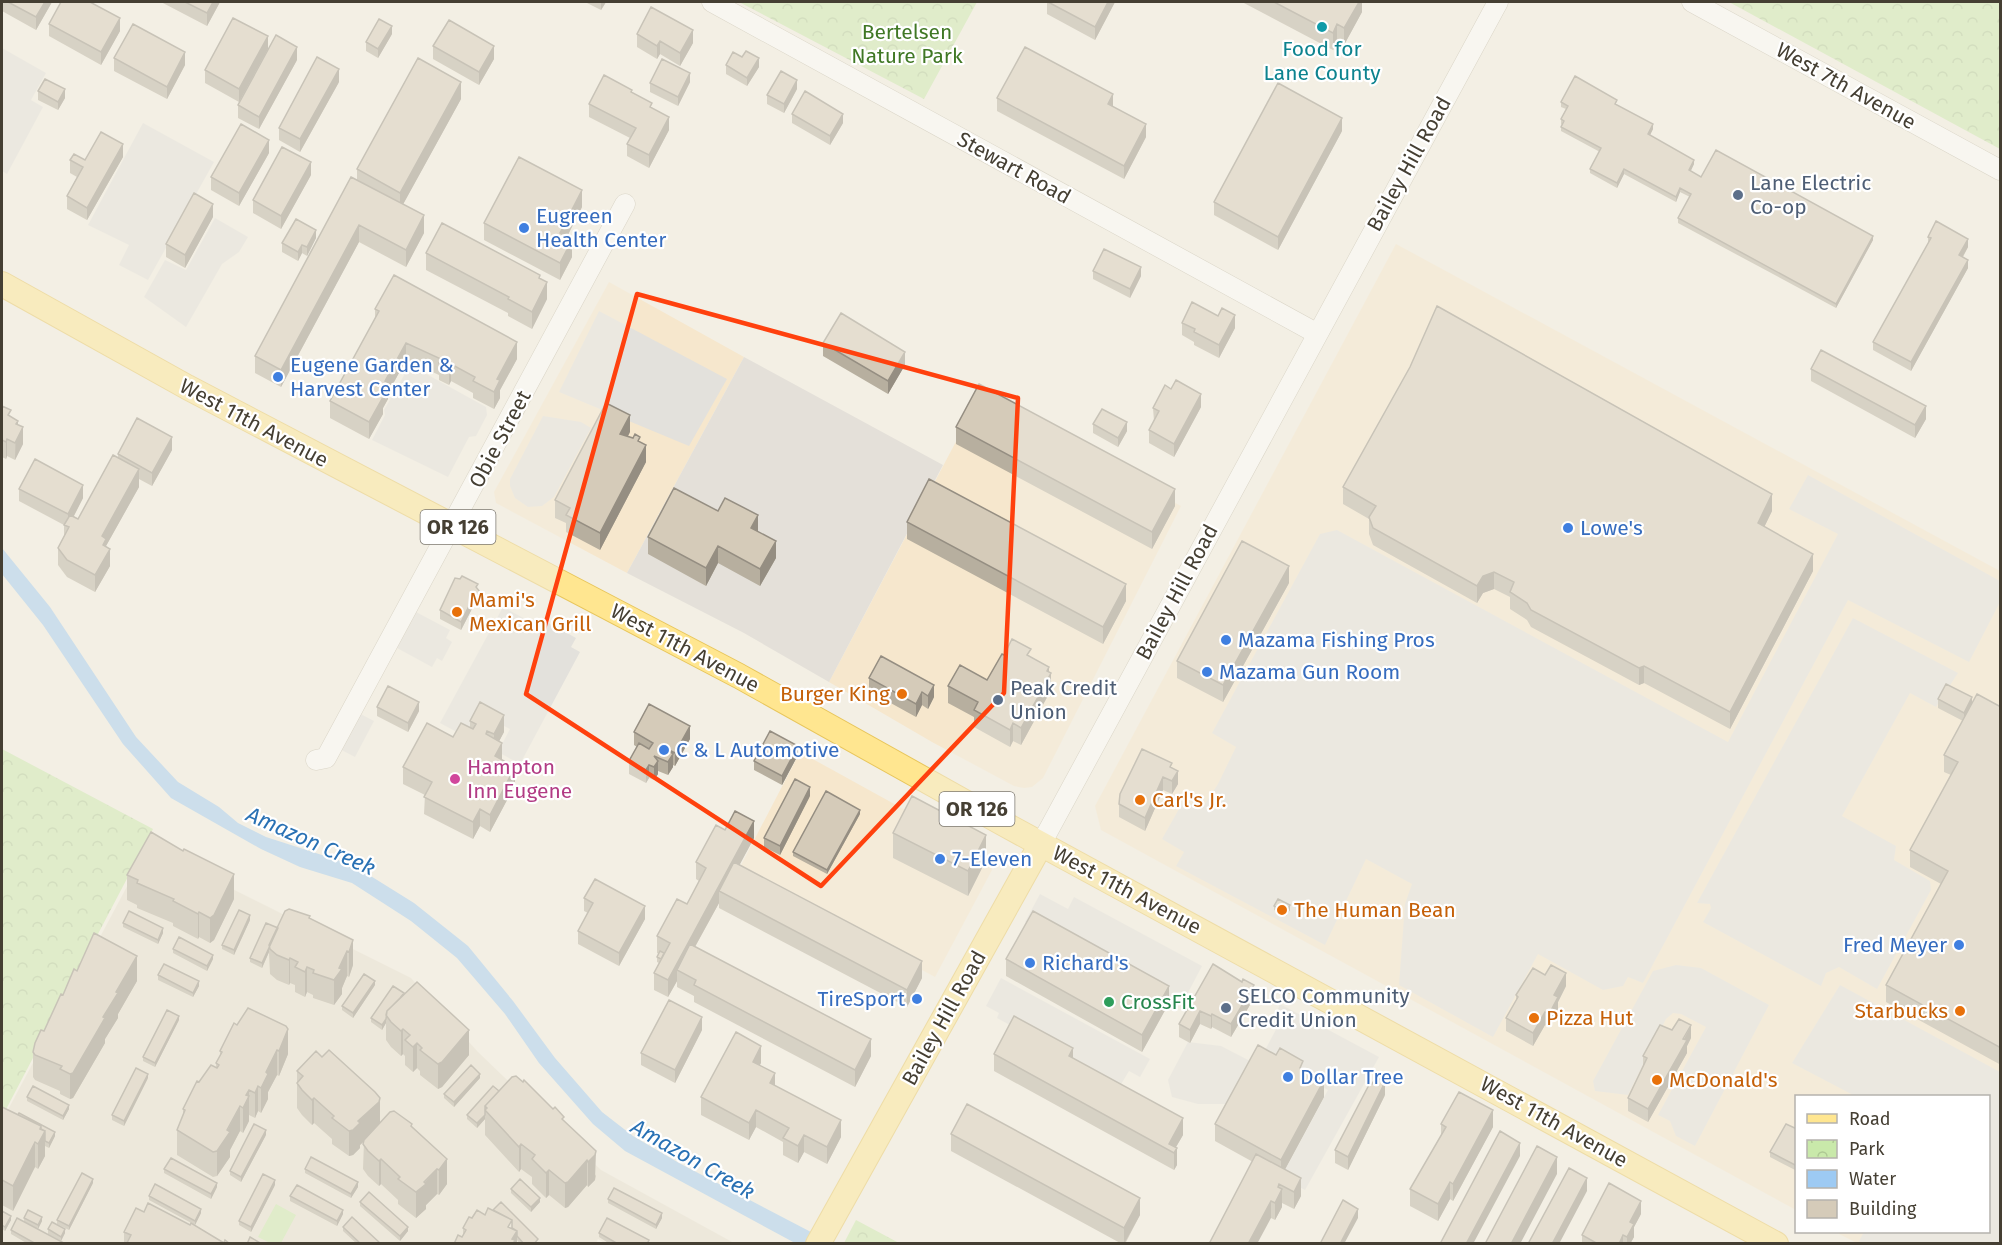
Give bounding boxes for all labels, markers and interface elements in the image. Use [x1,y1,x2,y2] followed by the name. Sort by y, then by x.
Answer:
[851,19,963,69] park label: Bertelsen Nature Park
[1315,20,1329,34] marker: Food for Lane County
[1264,36,1381,86] place label: Food for Lane County
[1771,37,1921,135] street label: West 7th Avenue
[1361,92,1457,236] street label: Bailey Hill Road
[953,126,1075,210] street label: Stewart Road
[1750,170,1871,220] place label: Lane Electric Co-op
[1731,188,1745,202] marker: Lane Electric Co-op
[536,203,666,253] place label: Eugreen Health Center
[517,221,531,235] marker: Eugreen Health Center
[290,352,454,402] place label: Eugene Garden & Harvest Center
[271,370,285,384] marker: Eugene Garden & Harvest Center
[175,373,333,473] street label: West 11th Avenue
[463,385,537,492] street label: Obie Street
[420,510,496,544] road number: OR 126
[1580,515,1643,541] place label: Lowe's
[1130,520,1224,664] street label: Bailey Hill Road
[1561,521,1575,535] marker: Lowe's
[469,587,591,637] place label: Mami's Mexican Grill
[606,598,764,698] street label: West 11th Avenue
[450,605,464,619] marker: Mami's Mexican Grill
[1238,627,1435,653] place label: Mazama Fishing Pros
[1219,633,1233,647] marker: Mazama Fishing Pros
[1219,659,1400,685] place label: Mazama Gun Room
[1200,665,1214,679] marker: Mazama Gun Room
[1010,675,1117,725] place label: Peak Credit Union
[780,681,890,707] place label: Burger King
[895,687,909,701] marker: Burger King
[991,693,1005,707] marker: Peak Credit Union
[676,737,839,763] place label: C & L Automotive
[657,743,671,757] marker: C & L Automotive
[467,754,572,804] place label: Hampton Inn Eugene
[448,772,462,786] marker: Hampton Inn Eugene
[1152,787,1227,813] place label: Carl's Jr.
[940,792,1014,826] road number: OR 126
[1133,793,1147,807] marker: Carl's Jr.
[241,800,380,881] water label: Amazon Creek
[1048,840,1206,940] street label: West 11th Avenue
[952,846,1032,872] place label: 7-Eleven
[933,852,947,866] marker: 7-Eleven
[1294,897,1456,923] place label: The Human Bean
[1275,903,1289,917] marker: The Human Bean
[1843,932,1947,958] place label: Fred Meyer
[1952,938,1966,952] marker: Fred Meyer
[896,946,992,1090] street label: Bailey Hill Road
[1042,950,1129,976] place label: Richard's
[1023,956,1037,970] marker: Richard's
[1238,983,1410,1033] place label: SELCO Community Credit Union
[817,986,905,1012] place label: TireSport
[1121,989,1195,1015] place label: CrossFit
[910,992,924,1006] marker: TireSport
[1102,995,1116,1009] marker: CrossFit
[1854,998,1948,1024] place label: Starbucks
[1219,1001,1233,1015] marker: SELCO Community Credit Union
[1953,1004,1967,1018] marker: Starbucks
[1546,1005,1634,1031] place label: Pizza Hut
[1527,1011,1541,1025] marker: Pizza Hut
[1300,1064,1404,1090] place label: Dollar Tree
[1669,1067,1778,1093] place label: McDonald's
[1281,1070,1295,1084] marker: Dollar Tree
[1476,1071,1632,1173] street label: West 11th Avenue
[1650,1073,1664,1087] marker: McDonald's
[1795,1095,1990,1233] legend
[1849,1108,1891,1130] text: Road
[625,1112,760,1205] water label: Amazon Creek
[1849,1138,1885,1160] text: Park
[1849,1168,1896,1190] text: Water
[1849,1198,1917,1220] text: Building

